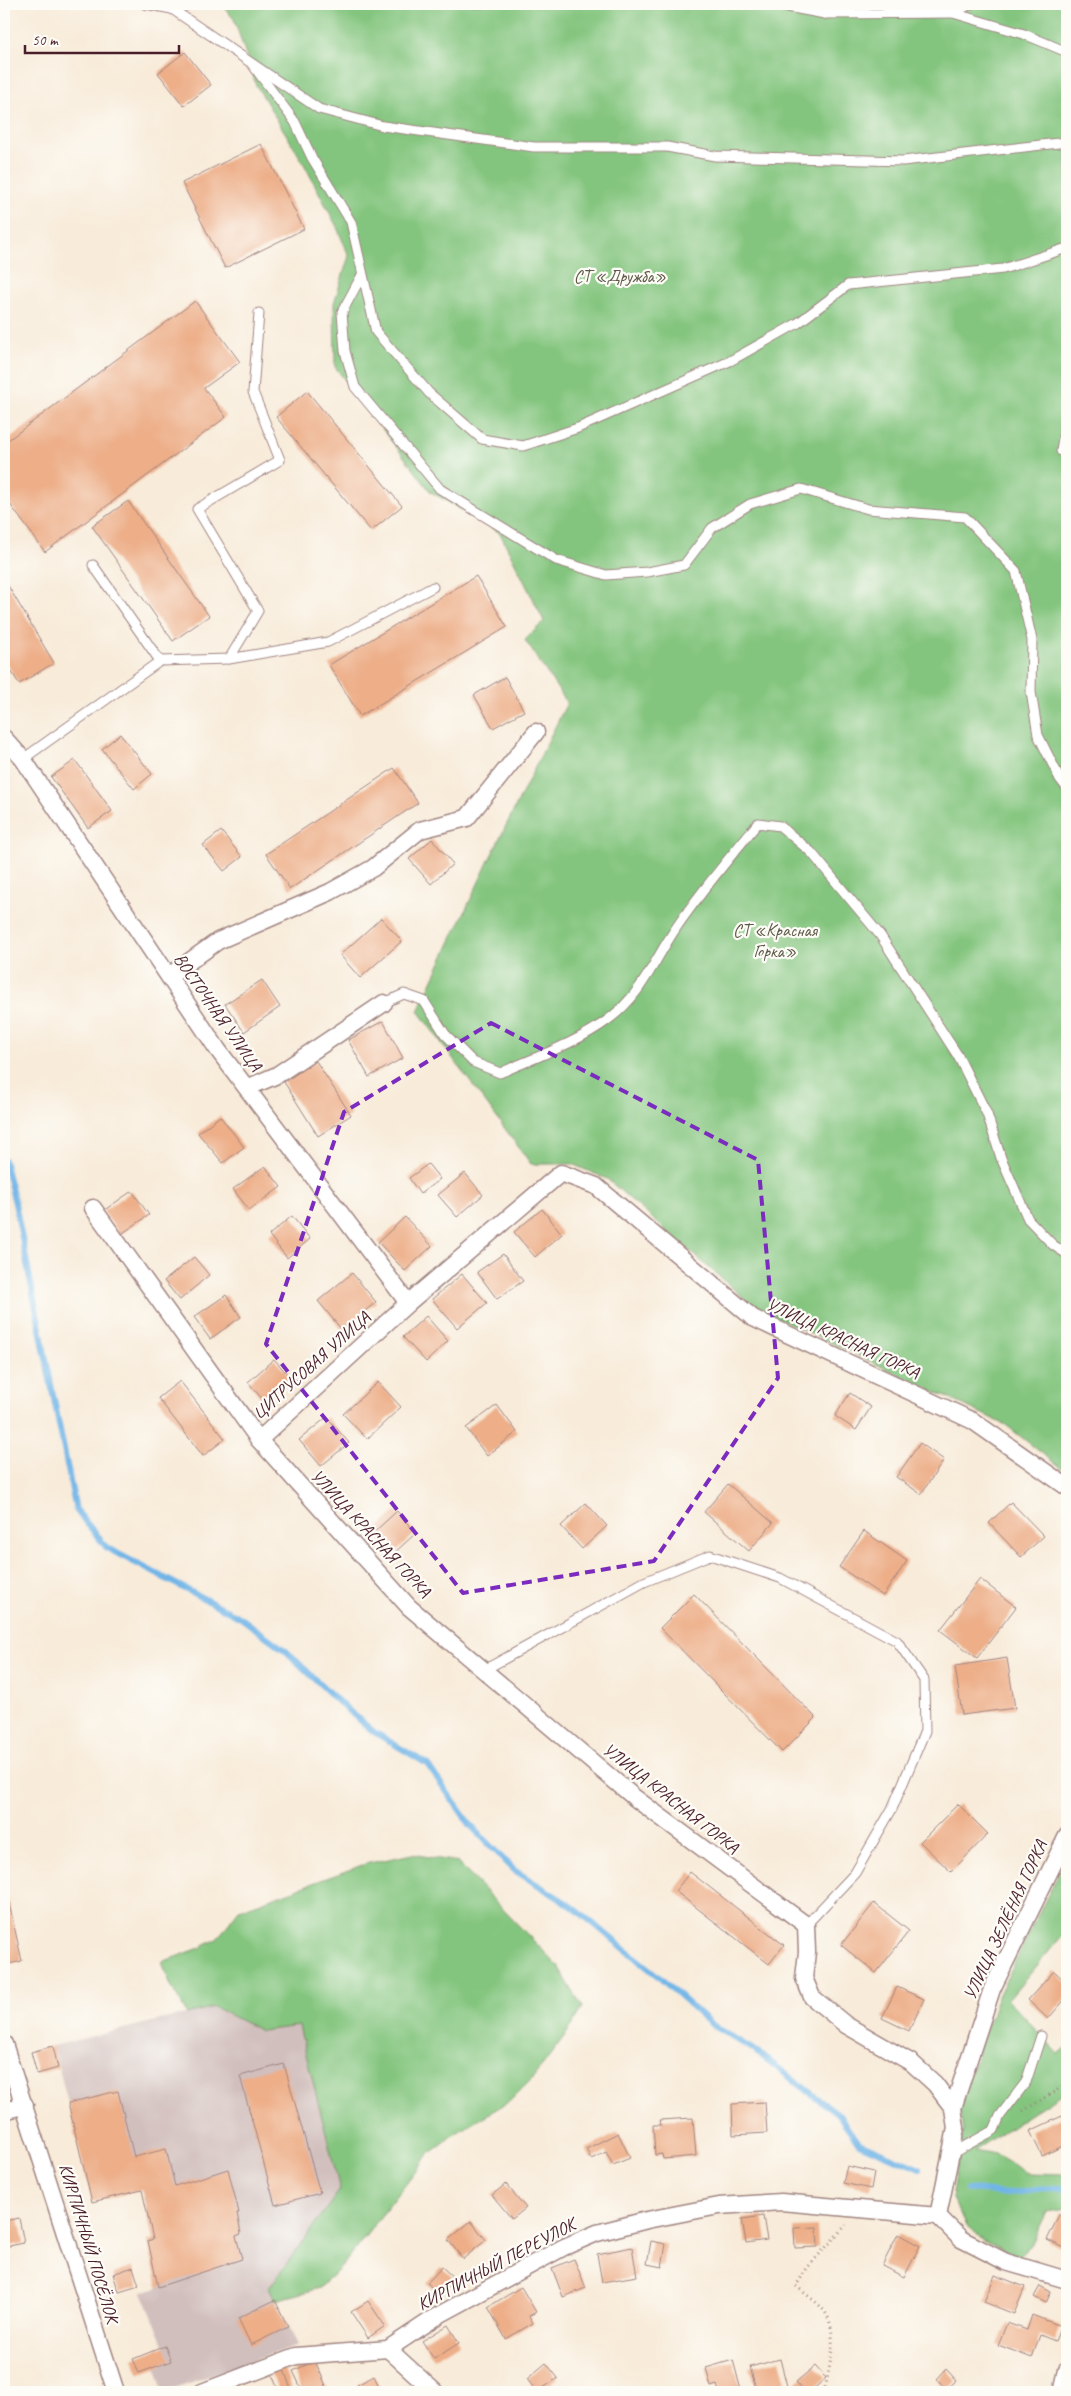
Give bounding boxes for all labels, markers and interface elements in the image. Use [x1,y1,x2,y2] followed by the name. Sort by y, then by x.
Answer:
[25,22,179,54] scale bar
[32,31,59,50] text: 50 m
[574,265,667,287] park label: СТ «Дружба»
[733,919,819,962] park label: СТ «Красная Горка»
[169,949,267,1076] street label: ВОСТОЧНАЯ УЛИЦА
[763,1293,924,1384] street label: УЛИЦА КРАСНАЯ ГОРКА
[248,1306,375,1424] street label: ЦИТРУСОВАЯ УЛИЦА
[306,1465,437,1602] street label: УЛИЦА КРАСНАЯ ГОРКА
[599,1738,744,1859] street label: УЛИЦА КРАСНАЯ ГОРКА
[958,1836,1052,2003] street label: УЛИЦА ЗЕЛЁНАЯ ГОРКА
[54,2161,125,2328] street label: КИРПИЧНЫЙ ПОСЁЛОК
[413,2211,582,2315] street label: КИРПИЧНЫЙ ПЕРЕУЛОК

